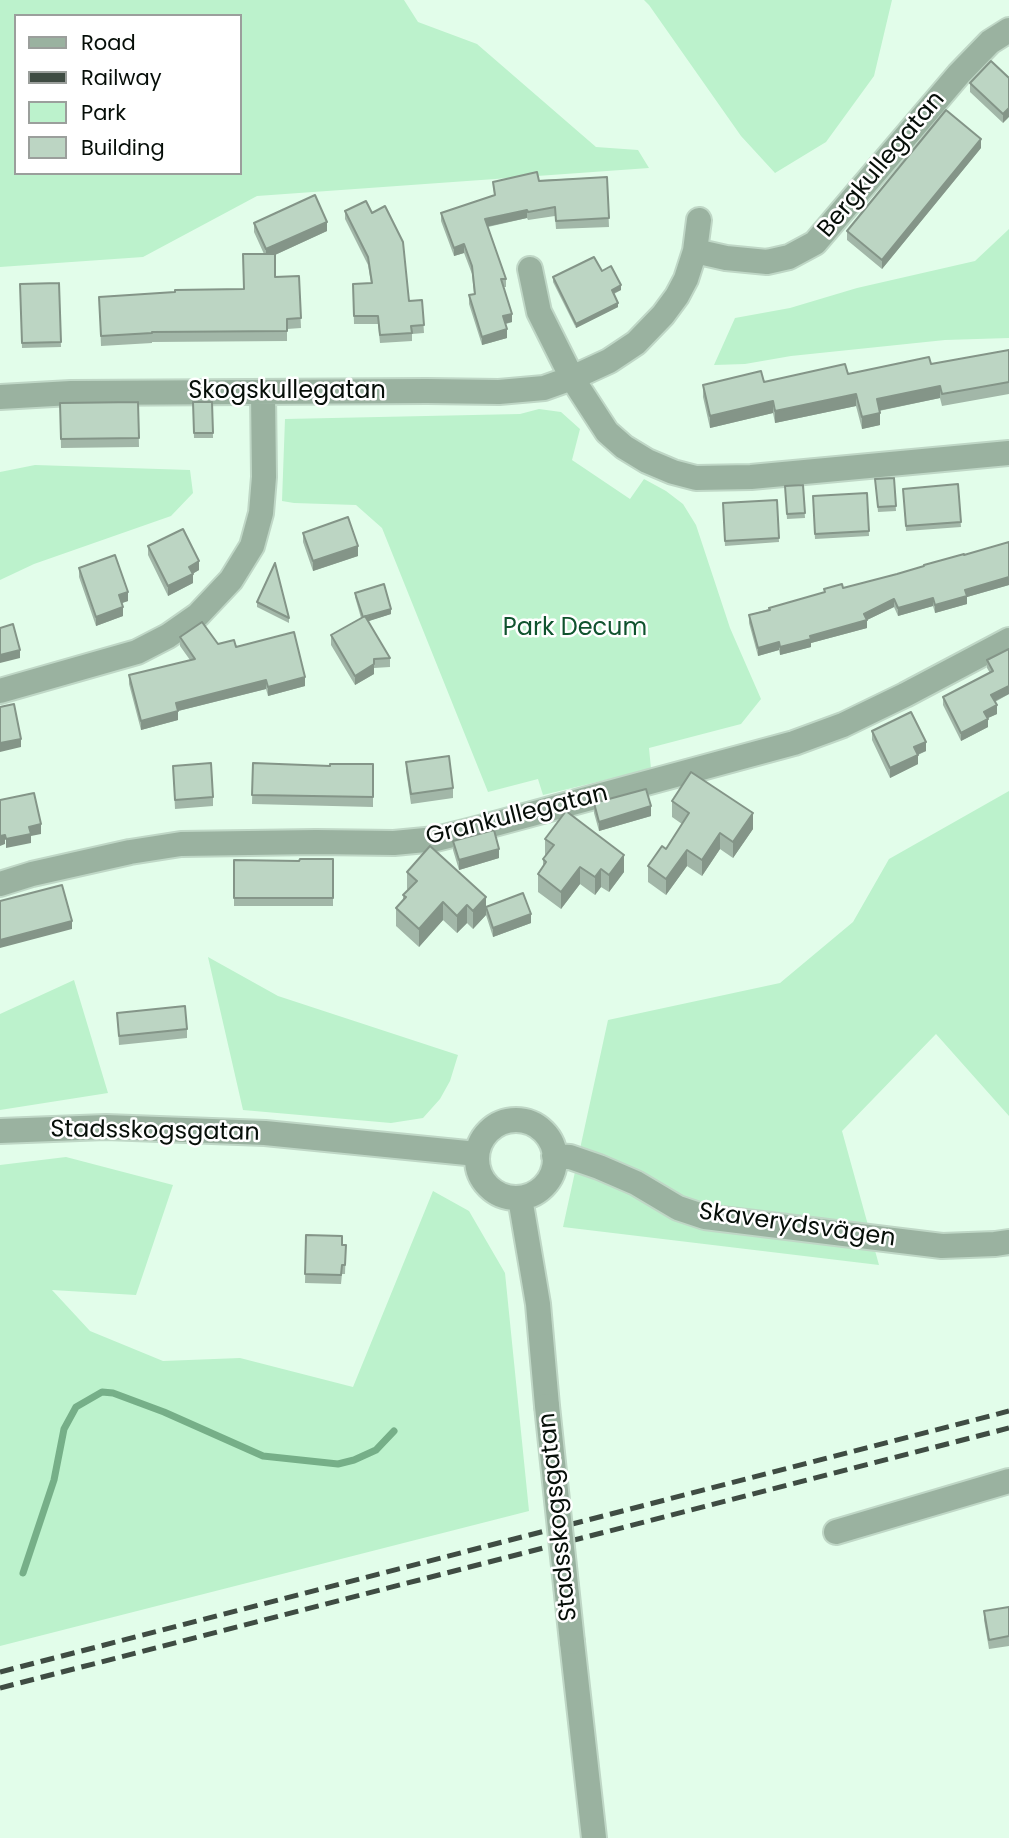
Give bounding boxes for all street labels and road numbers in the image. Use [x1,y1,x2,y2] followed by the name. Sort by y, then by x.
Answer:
[812,86,952,244] street label: Bergkullegatan
[188,378,386,406] street label: Skogskullegatan
[423,779,611,853] street label: Grankullegatan
[50,1116,260,1148] street label: Stadsskogsgatan
[697,1198,897,1254] street label: Skaverydsvägen
[534,1411,584,1623] street label: Stadsskogsgatan

